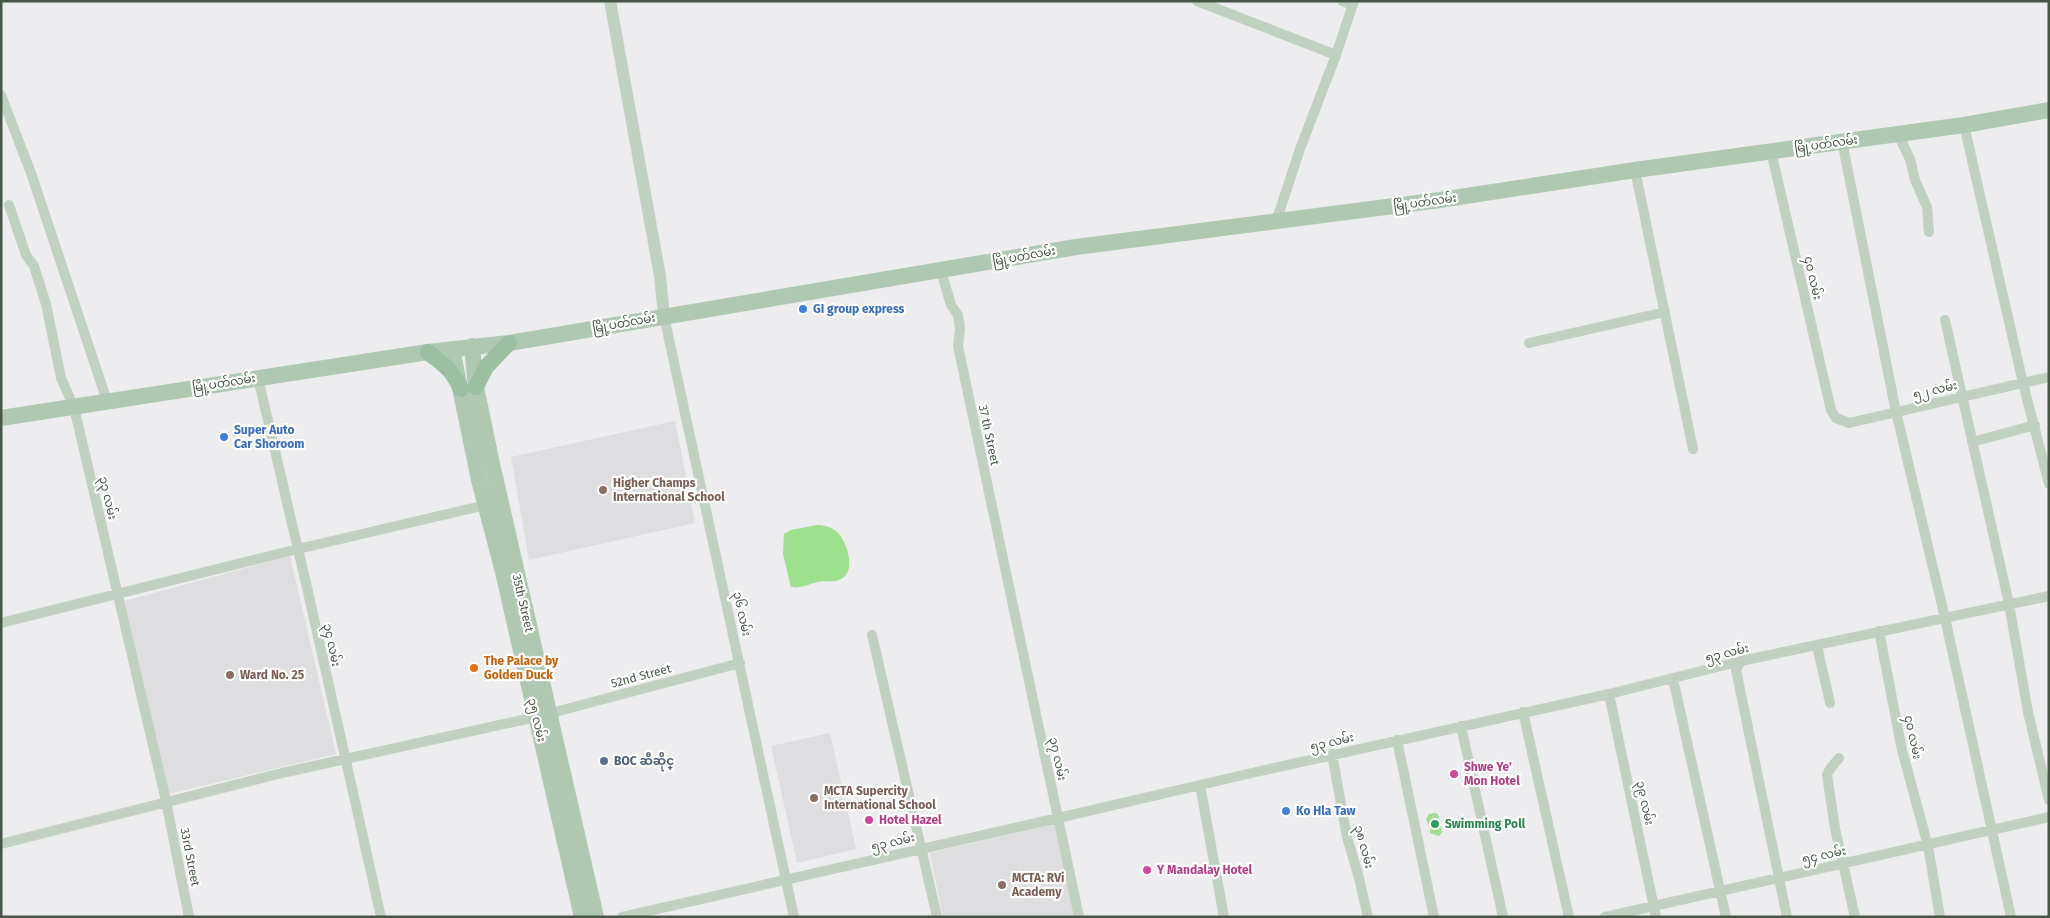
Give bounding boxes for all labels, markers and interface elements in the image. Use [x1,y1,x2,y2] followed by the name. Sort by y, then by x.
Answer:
[1793,131,1859,158] street label: မြို့ပတ်လမ်း
[1392,189,1458,216] street label: မြို့ပတ်လမ်း
[991,242,1057,271] street label: မြို့ပတ်လမ်း
[1798,254,1827,302] street label: ၄၀ လမ်း
[813,302,905,316] place label: GI group express
[797,303,809,315] marker: GI group express
[591,309,657,338] street label: မြို့ပတ်လမ်း
[191,369,257,398] street label: မြို့ပတ်လမ်း
[1911,376,1959,405] street label: ၅၂ လမ်း
[976,403,1002,467] street label: 37 th Street
[234,423,304,451] place label: Super Auto Car Shoroom
[218,431,230,443] marker: Super Auto Car Shoroom
[93,475,122,522] street label: ၃၃ လမ်း
[613,476,725,504] place label: Higher Champs International School
[597,484,609,496] marker: Higher Champs International School
[510,573,537,634] street label: 35th Street
[728,590,755,638] street label: ၃၆ လမ်း
[318,622,345,668] street label: ၃၄ လမ်း
[1703,639,1751,668] street label: ၅၃ လမ်း
[484,654,559,682] place label: The Palace by Golden Duck
[609,661,673,691] street label: 52nd Street
[468,662,480,674] marker: The Palace by Golden Duck
[240,668,305,682] place label: Ward No. 25
[224,669,236,681] marker: Ward No. 25
[522,696,551,744] street label: ၃၅ လမ်း
[1899,714,1926,761] street label: ၄၀ လမ်း
[1308,728,1356,757] street label: ၅၃ လမ်း
[1044,736,1071,783] street label: ၃၇ လမ်း
[614,752,674,772] place label: BOC ဆီဆိုင္
[598,755,610,767] marker: BOC ဆီဆိုင္
[1464,760,1520,788] place label: Shwe Ye' Mon Hotel
[1448,768,1460,780] marker: Shwe Ye' Mon Hotel
[1631,779,1658,827] street label: ၃၉ လမ်း
[824,784,936,812] place label: MCTA Supercity International School
[808,792,820,804] marker: MCTA Supercity International School
[1296,804,1356,818] place label: Ko Hla Taw
[1280,805,1292,817] marker: Ko Hla Taw
[879,813,942,827] place label: Hotel Hazel
[863,814,875,826] marker: Hotel Hazel
[1445,817,1526,831] place label: Swimming Poll
[1429,818,1441,830] marker: Swimming Poll
[1349,823,1378,871] street label: ၃၈ လမ်း
[177,827,203,888] street label: 33rd Street
[869,828,917,857] street label: ၅၃ လမ်း
[1800,842,1848,869] street label: ၅၄ လမ်း
[1156,863,1253,877] place label: Y Mandalay Hotel
[1141,864,1153,876] marker: Y Mandalay Hotel
[1011,871,1064,899] place label: MCTA: RVi Academy
[996,879,1008,891] marker: MCTA: RVi Academy

